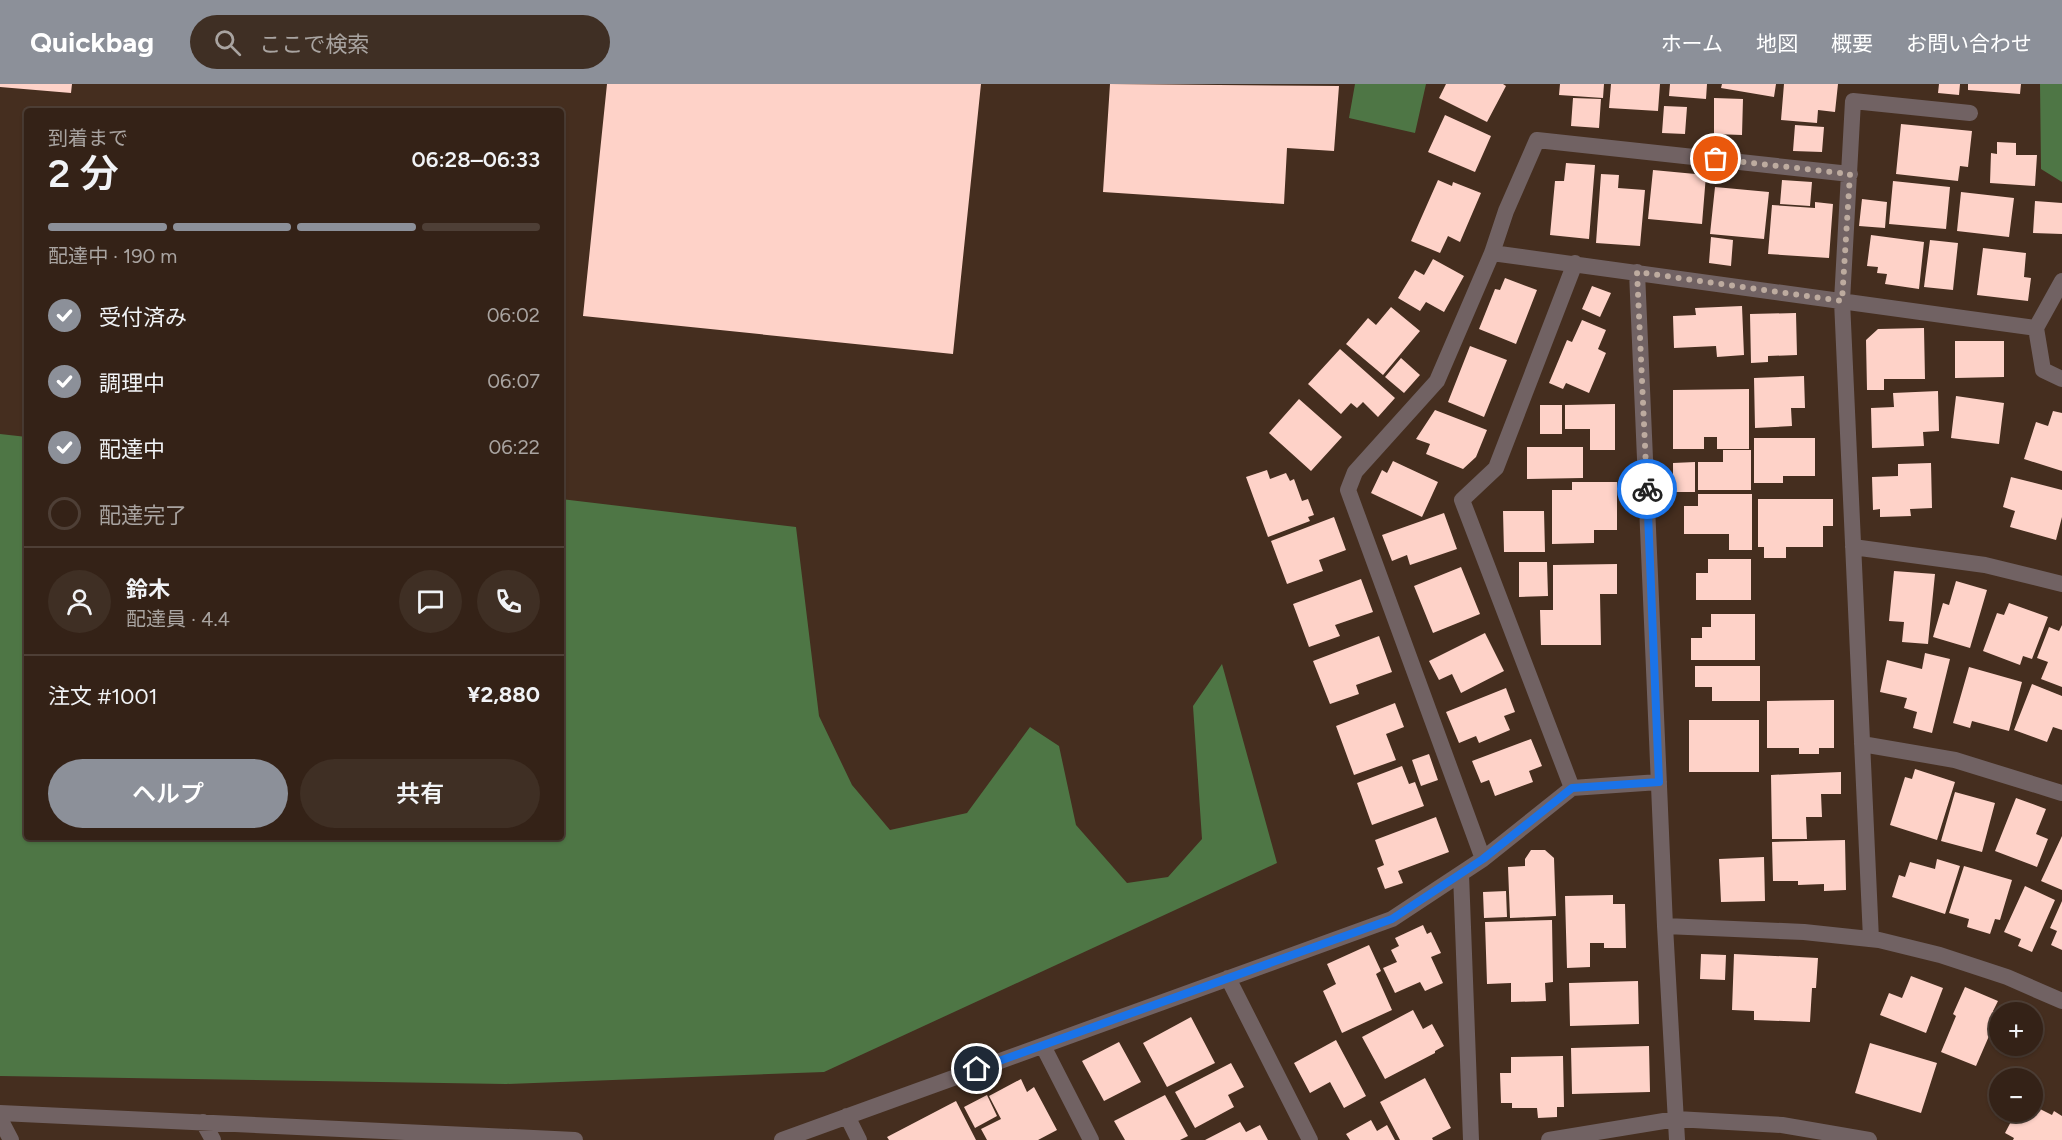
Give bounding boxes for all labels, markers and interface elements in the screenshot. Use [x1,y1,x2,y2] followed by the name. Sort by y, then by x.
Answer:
[190,15,610,69] search box
[30,25,154,59] text: Quickbag
[211,26,244,59] icon: search
[259,31,369,58] text: ここで検索
[1661,31,1723,56] text: ホーム
[1756,31,1798,56] text: 地図
[1831,31,1873,56] text: 概要
[1906,31,2032,56] text: お問い合わせ
[48,126,128,150] text: 到着まで
[1690,133,1741,184] pin
[1699,142,1732,175] icon: bag
[412,146,540,173] text: 06:28–06:33
[48,150,119,197] text: 2 分
[48,244,177,268] text: 配達中 · 190 m
[48,299,81,332] icon: check
[487,303,540,327] text: 06:02
[99,304,187,331] text: 受付済み
[48,365,81,398] icon: check
[487,369,540,393] text: 06:07
[99,370,165,397] text: 調理中
[48,431,81,464] icon: check
[488,435,540,459] text: 06:22
[99,436,165,463] text: 配達中
[1617,459,1677,519] courier
[1631,473,1664,506] icon: bike
[99,502,187,529] text: 配達完了
[48,570,111,633] button: person
[399,570,462,633] button: chat
[477,570,540,633] button: phone
[126,576,170,603] text: 鈴木
[126,607,230,631] text: 配達員 · 4.4
[467,681,540,708] text: ¥2,880
[48,683,158,710] text: 注文 #1001
[48,759,288,828] button: ヘルプ
[300,759,540,828] button: 共有
[1989,1002,2043,1122] map controls
[1989,1002,2043,1056] button: +
[951,1043,1002,1094] pin
[960,1052,993,1085] icon: home
[1989,1068,2043,1122] button: −

